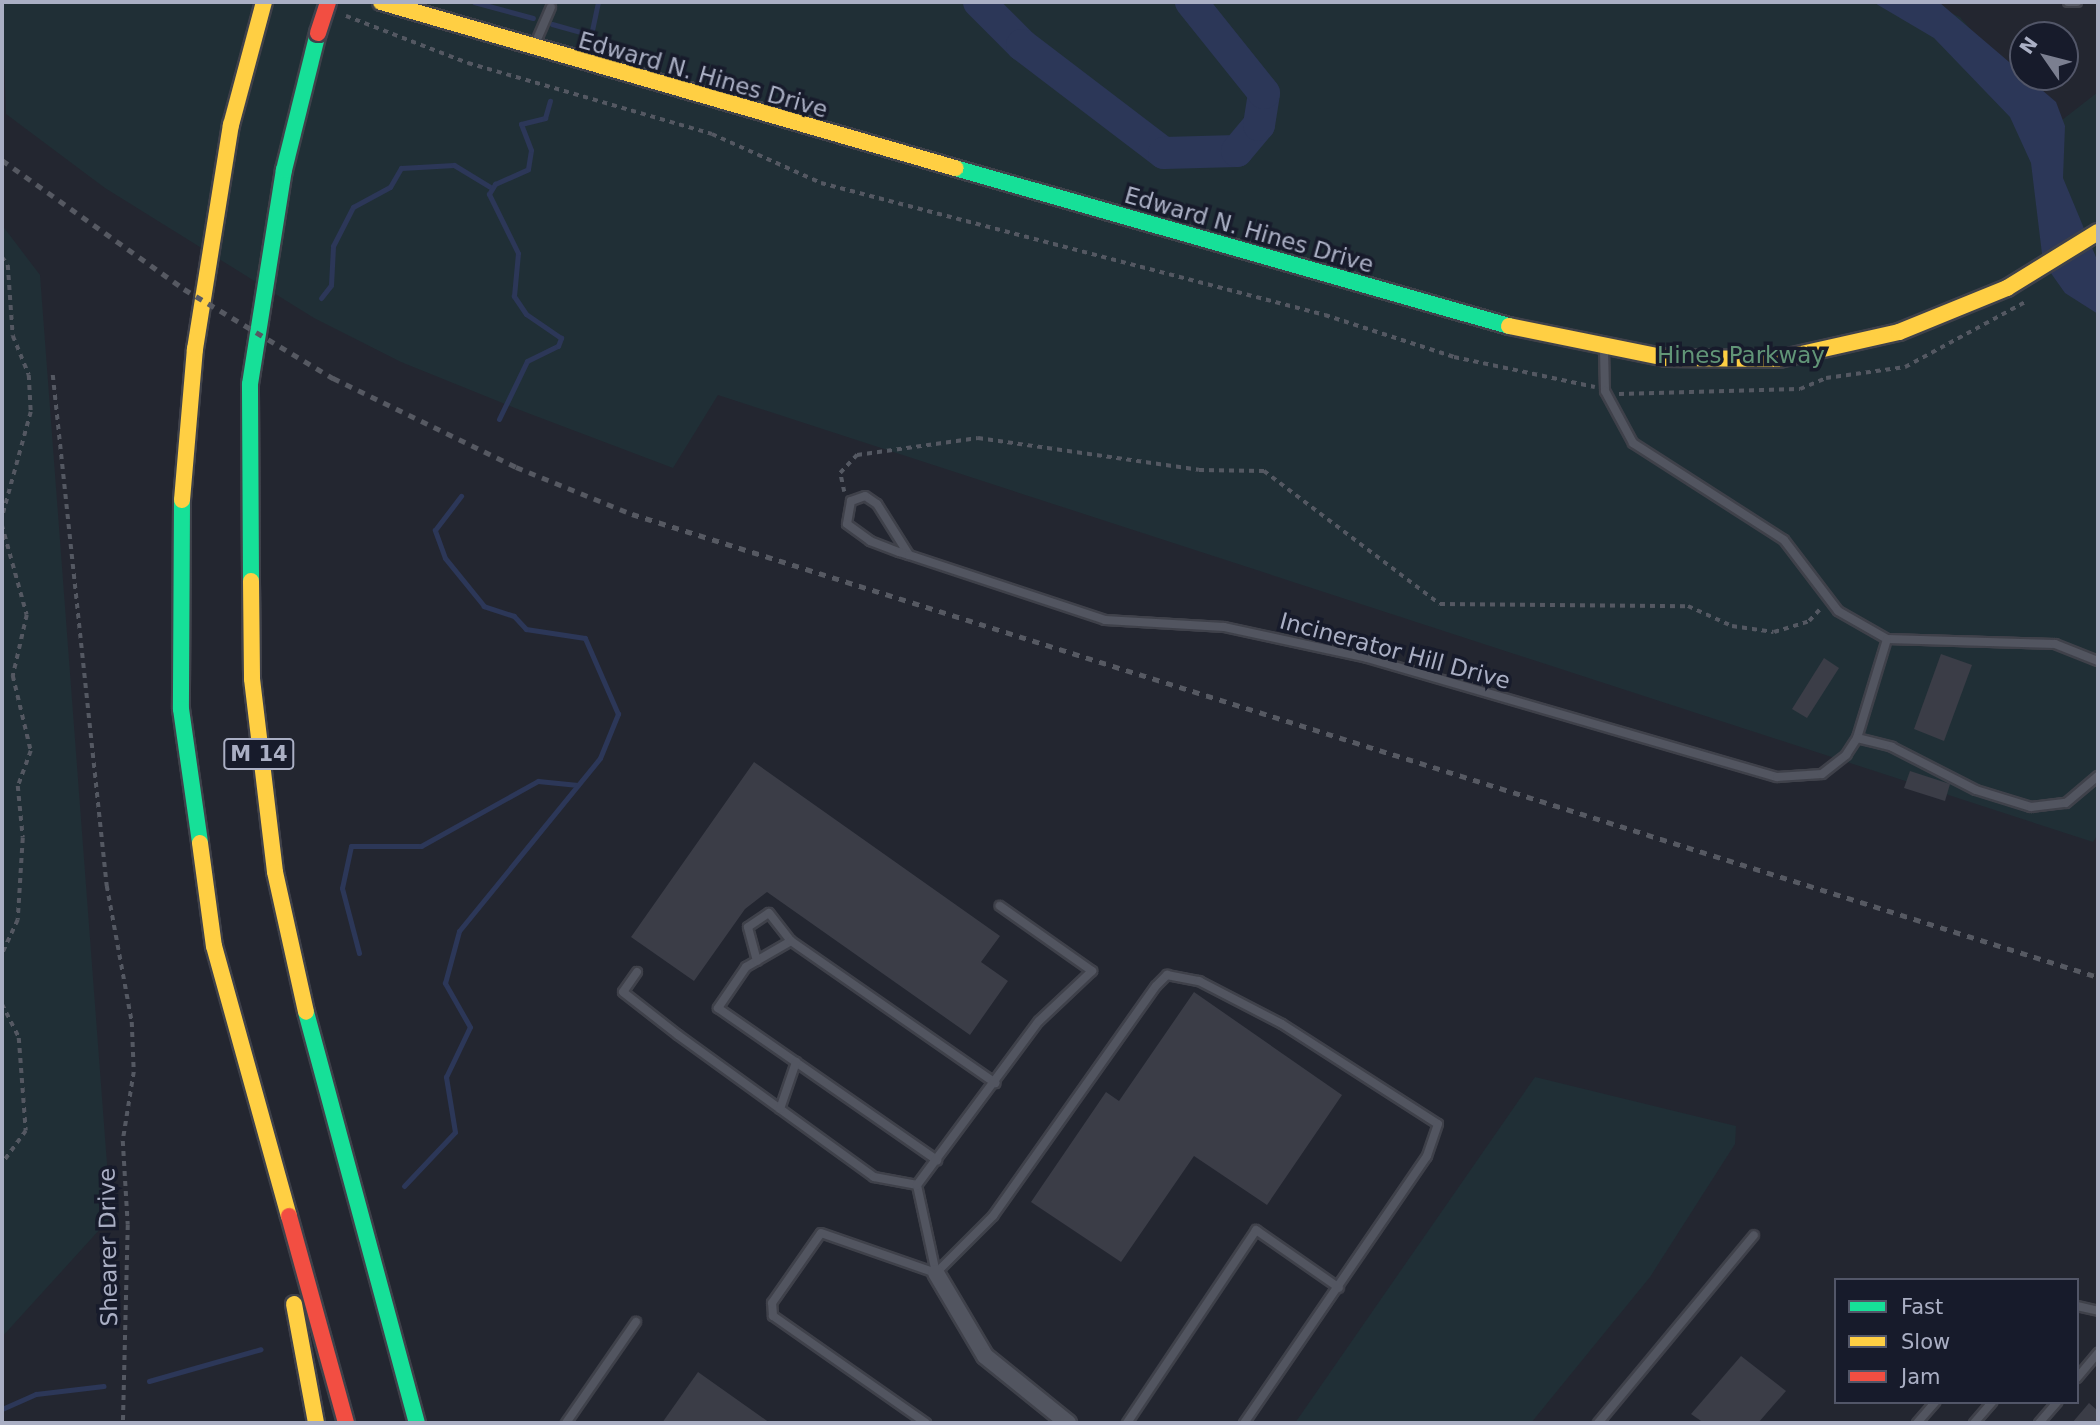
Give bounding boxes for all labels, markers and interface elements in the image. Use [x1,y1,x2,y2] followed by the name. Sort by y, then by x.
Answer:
[2009,21,2079,91] north arrow
[575,26,831,124] street label: Edward N. Hines Drive
[2015,32,2042,58] text: N
[1121,181,1377,279] street label: Edward N. Hines Drive
[1657,341,1825,369] park label: Hines Parkway
[1277,607,1513,695] street label: Incinerator Hill Drive
[222,736,296,772] road number: M 14
[93,1167,123,1327] street label: Shearer Drive
[1834,1278,2079,1404] legend
[1901,1295,1943,1319] text: Fast
[1901,1330,1950,1354] text: Slow
[1901,1365,1941,1389] text: Jam

